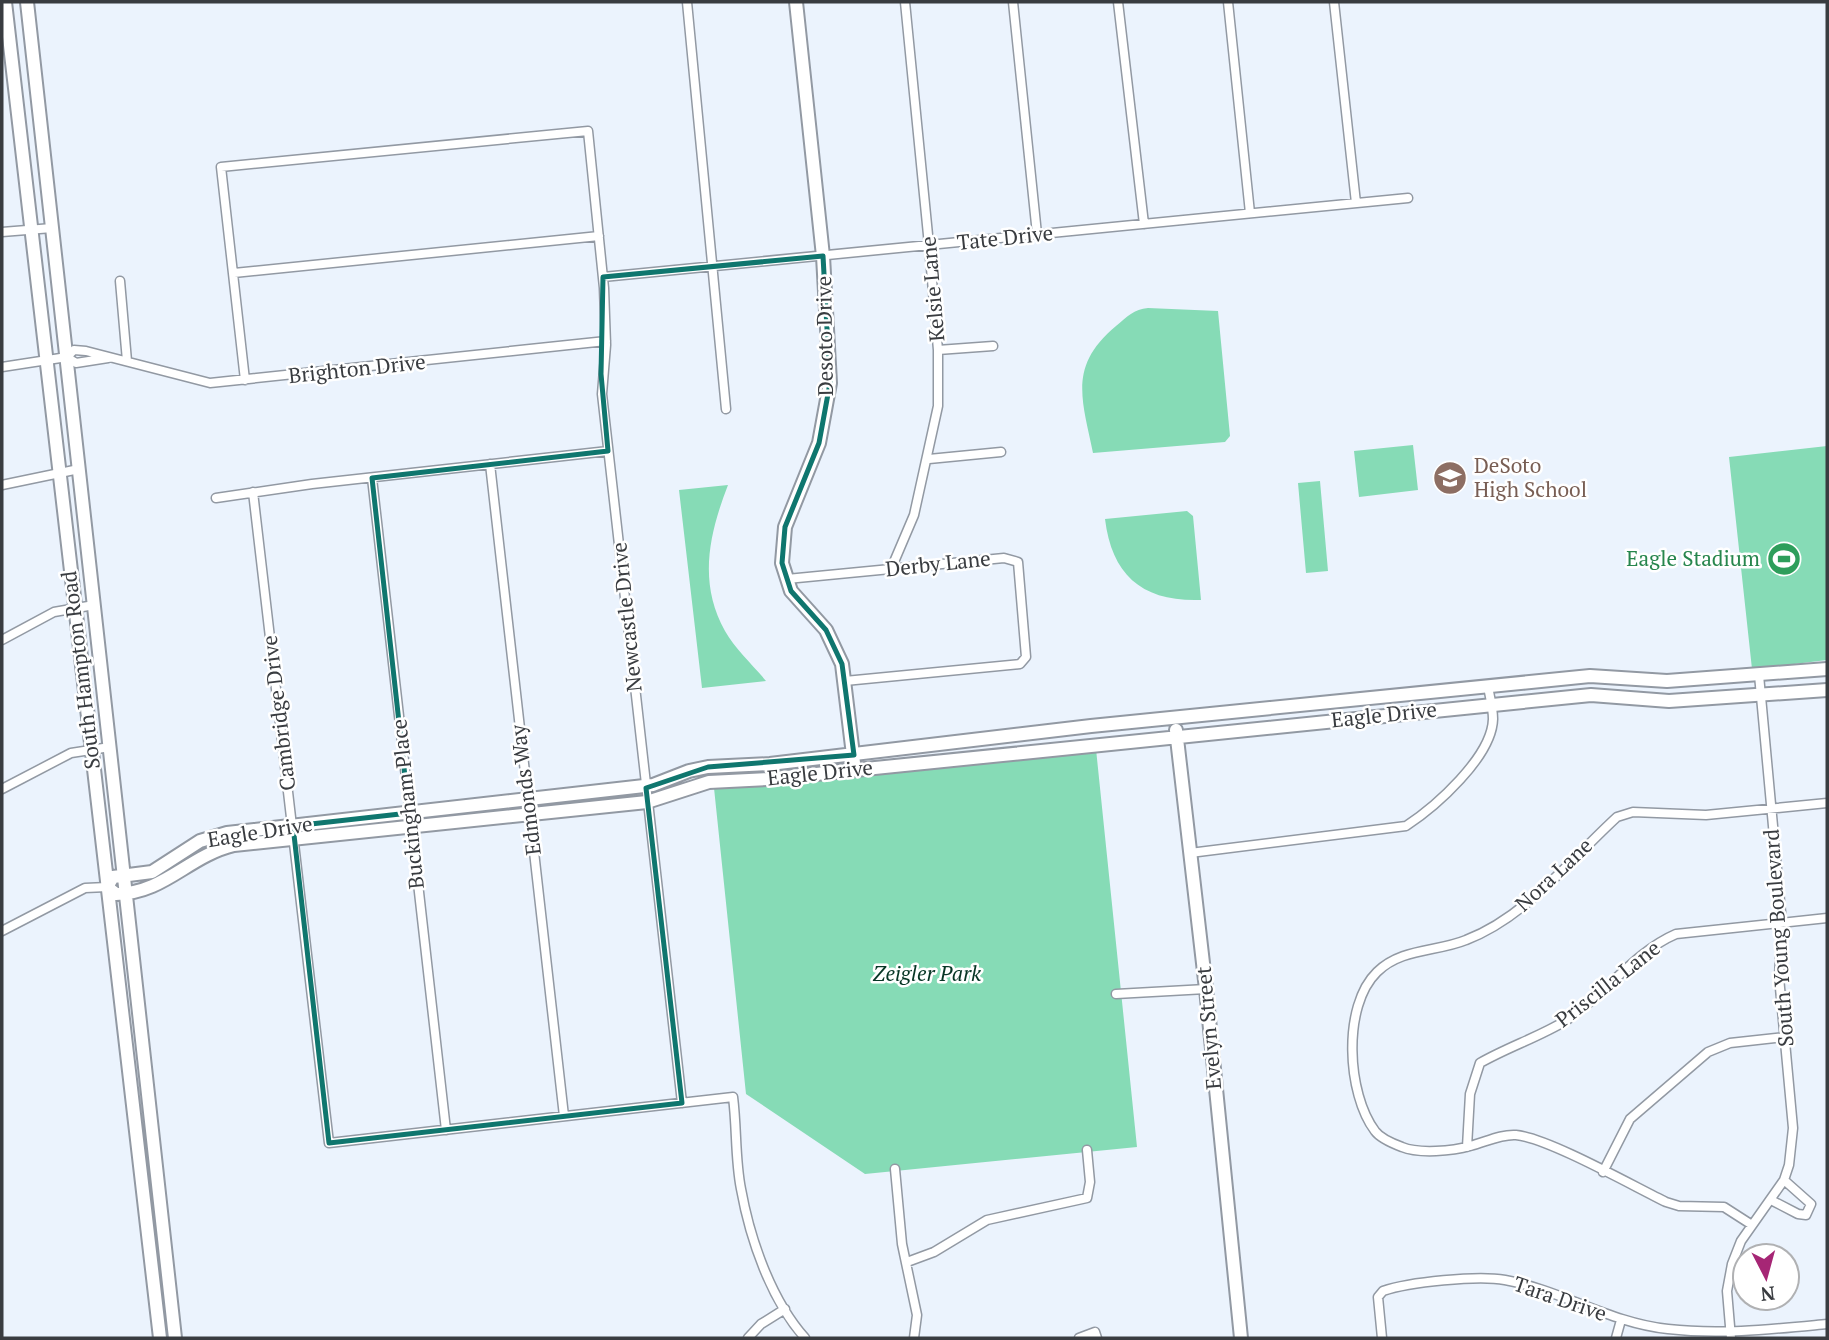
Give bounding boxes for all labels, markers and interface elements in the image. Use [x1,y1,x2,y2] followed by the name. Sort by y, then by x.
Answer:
[955,218,1054,256] street label: Tate Drive
[913,235,951,343] street label: Kelsie Lane
[809,276,839,397] street label: Desoto Drive
[287,347,427,389] street label: Brighton Drive
[1474,451,1587,503] place label: DeSoto High School
[1431,459,1469,497] school or university icon: DeSoto High School
[1765,540,1803,578] sports icon: Eagle Stadium
[604,541,648,693] street label: Newcastle Drive
[884,544,992,582] street label: Derby Lane
[1626,544,1760,572] place label: Eagle Stadium
[54,569,106,771] street label: South Hampton Road
[255,634,301,793] street label: Cambridge Drive
[1330,695,1438,733] street label: Eagle Drive
[384,718,430,891] street label: Buckingham Place
[503,723,547,857] street label: Edmonds Way
[766,753,874,791] street label: Eagle Drive
[205,809,314,853] street label: Eagle Drive
[1756,828,1800,1048] street label: South Young Boulevard
[1509,831,1598,917] street label: Nora Lane
[1549,934,1665,1033] street label: Priscilla Lane
[873,959,982,987] park label: Zeigler Park
[1189,965,1227,1091] street label: Evelyn Street
[1731,1242,1801,1312] north arrow
[1510,1269,1611,1327] street label: Tara Drive
[1759,1281,1776,1308] text: N

